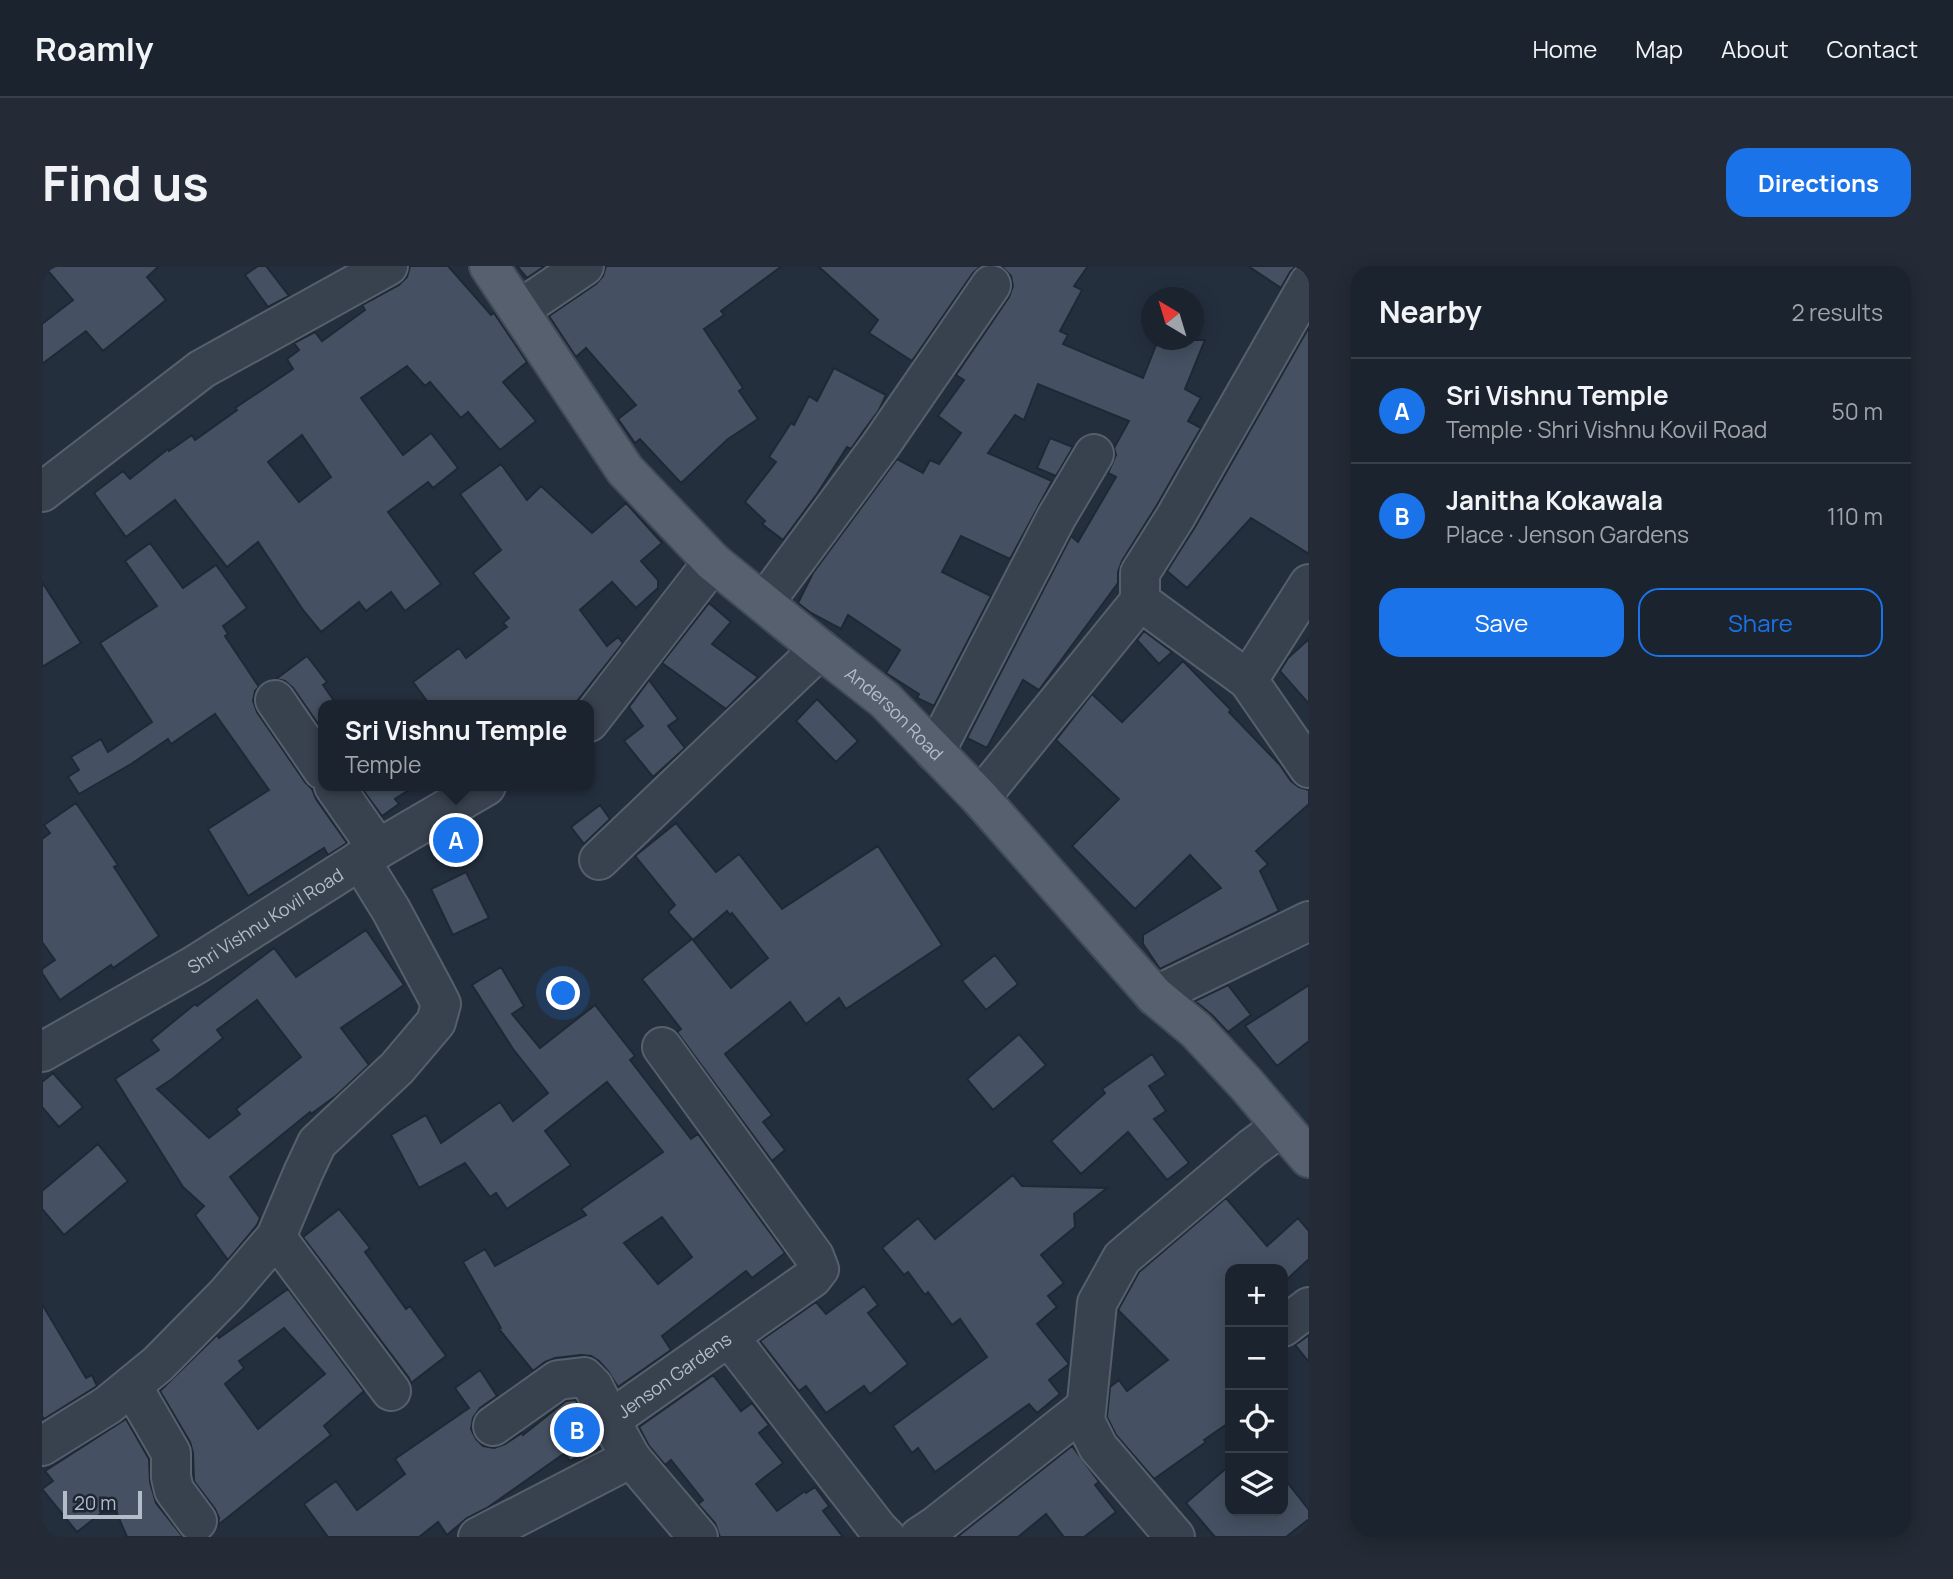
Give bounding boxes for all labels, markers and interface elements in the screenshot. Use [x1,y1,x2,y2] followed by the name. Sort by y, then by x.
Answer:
[35,26,154,71] text: Roamly
[1532,32,1597,65] text: Home
[1635,32,1683,65] text: Map
[1721,32,1789,65] text: About
[1827,32,1918,65] text: Contact
[1726,148,1911,217] button: Directions
[42,149,209,216] text: Find us
[1141,287,1204,350] north arrow
[1379,291,1482,332] text: Nearby
[1791,296,1883,328] text: 2 results
[1446,377,1669,413] text: Sri Vishnu Temple
[1394,395,1410,427] text: A
[1832,395,1883,427] text: 50 m
[1446,413,1767,445] text: Temple · Shri Vishnu Kovil Road
[1446,482,1663,518] text: Janitha Kokawala
[1395,500,1409,532] text: B
[1827,500,1883,532] text: 110 m
[1446,518,1689,550] text: Place · Jenson Gardens
[1379,588,1624,657] button: Save
[1638,588,1883,657] button: Share
[840,661,949,765] street label: Anderson Road
[318,700,594,791] popup
[345,712,567,748] text: Sri Vishnu Temple
[345,748,422,780] text: Temple
[433,814,479,866] pin: A
[183,862,348,979] street label: Shri Vishnu Kovil Road
[546,976,580,1010] your location
[1225,1264,1288,1516] map controls
[1225,1264,1288,1327] button: +
[612,1327,736,1423] street label: Jenson Gardens
[1225,1327,1288,1390] button: −
[1225,1390,1288,1453] button: locate
[554,1404,600,1456] pin: B
[1225,1453,1288,1516] button: layers
[63,1488,142,1520] scale bar
[74,1490,116,1516] text: 20 m

